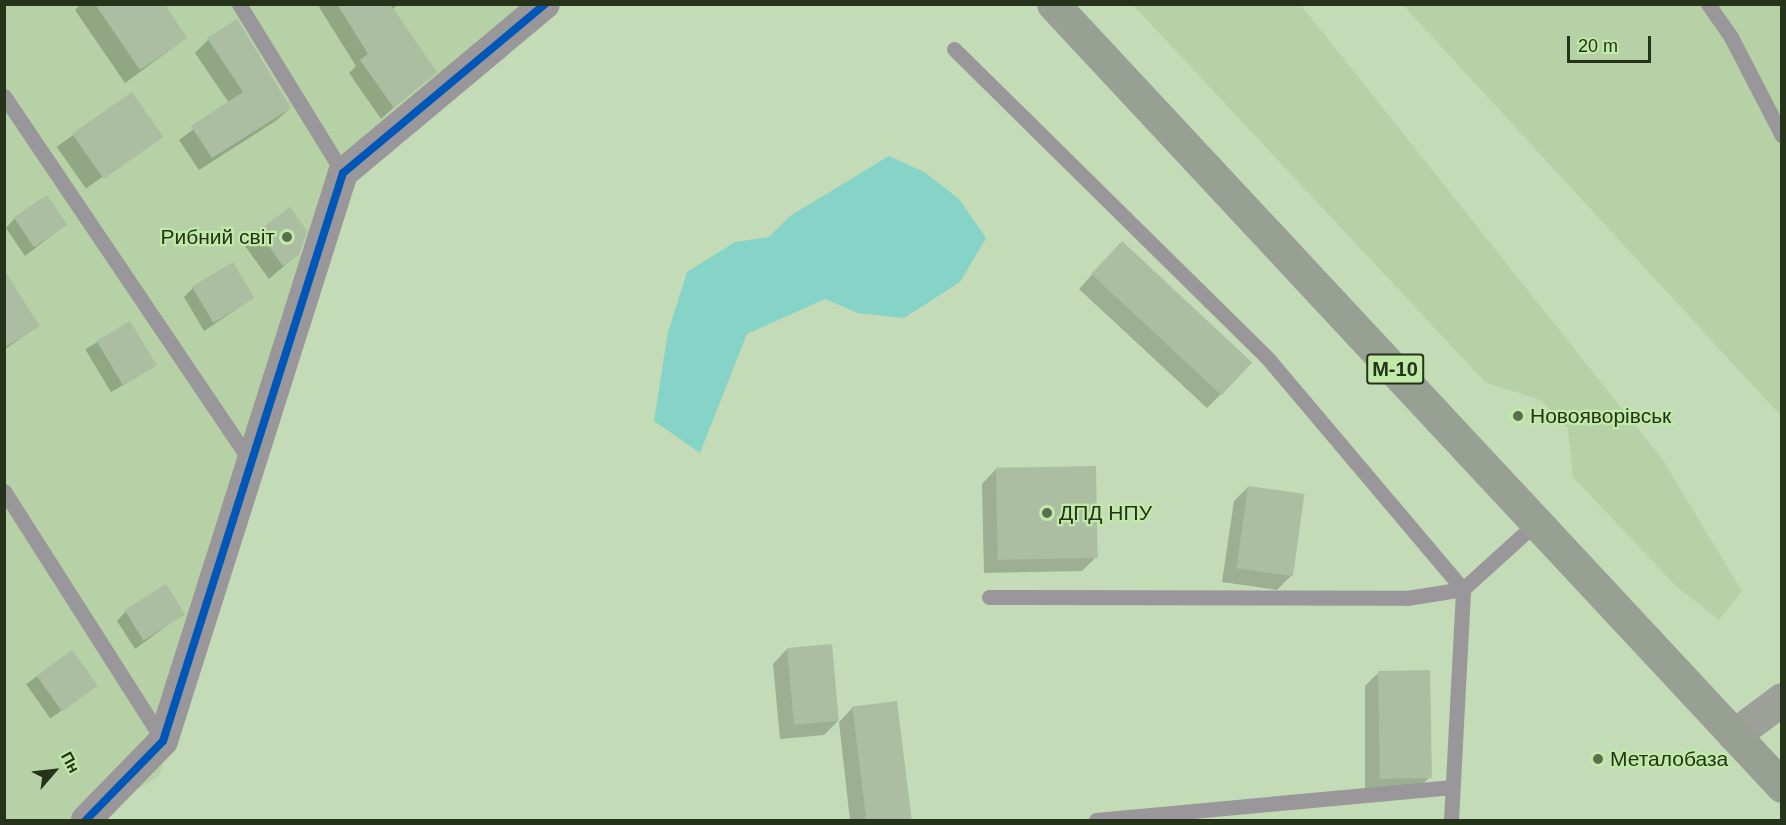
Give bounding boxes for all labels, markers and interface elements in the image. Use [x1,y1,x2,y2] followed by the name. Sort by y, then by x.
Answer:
[1570,24,1654,62] scale bar
[1578,36,1618,56] text: 20 m
[160,224,275,250] place label: Рибний світ
[280,230,294,244] marker: Рибний світ
[1365,352,1425,386] road number: М-10
[1530,403,1671,429] place label: Новояворівськ
[1511,409,1525,423] marker: Новояворівськ
[1059,500,1152,526] place label: ДПД НПУ
[1040,506,1054,520] marker: ДПД НПУ
[24,741,84,801] north arrow
[1610,746,1728,772] place label: Металобаза
[58,749,83,776] text: Пн
[1591,752,1605,766] marker: Металобаза

